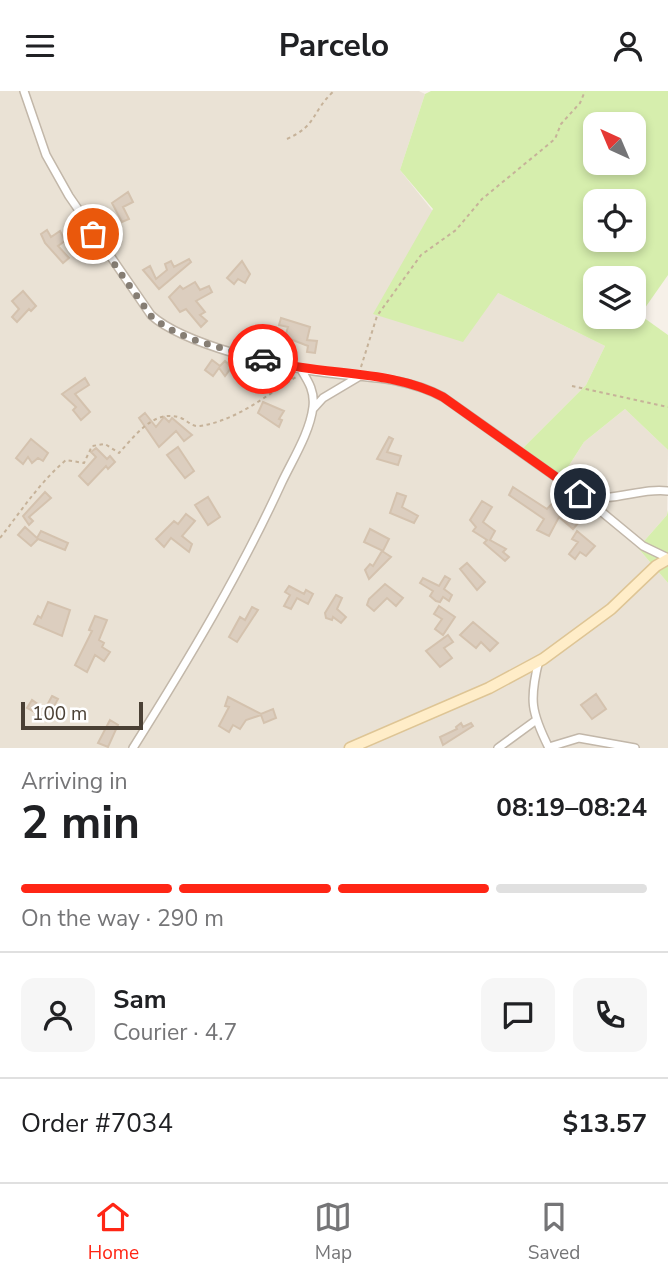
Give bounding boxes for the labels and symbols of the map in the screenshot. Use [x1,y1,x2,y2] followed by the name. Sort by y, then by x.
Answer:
[583,112,646,175] north arrow
[63,204,123,264] pin
[228,324,298,394] courier
[550,464,610,524] pin
[21,699,144,731] scale bar

